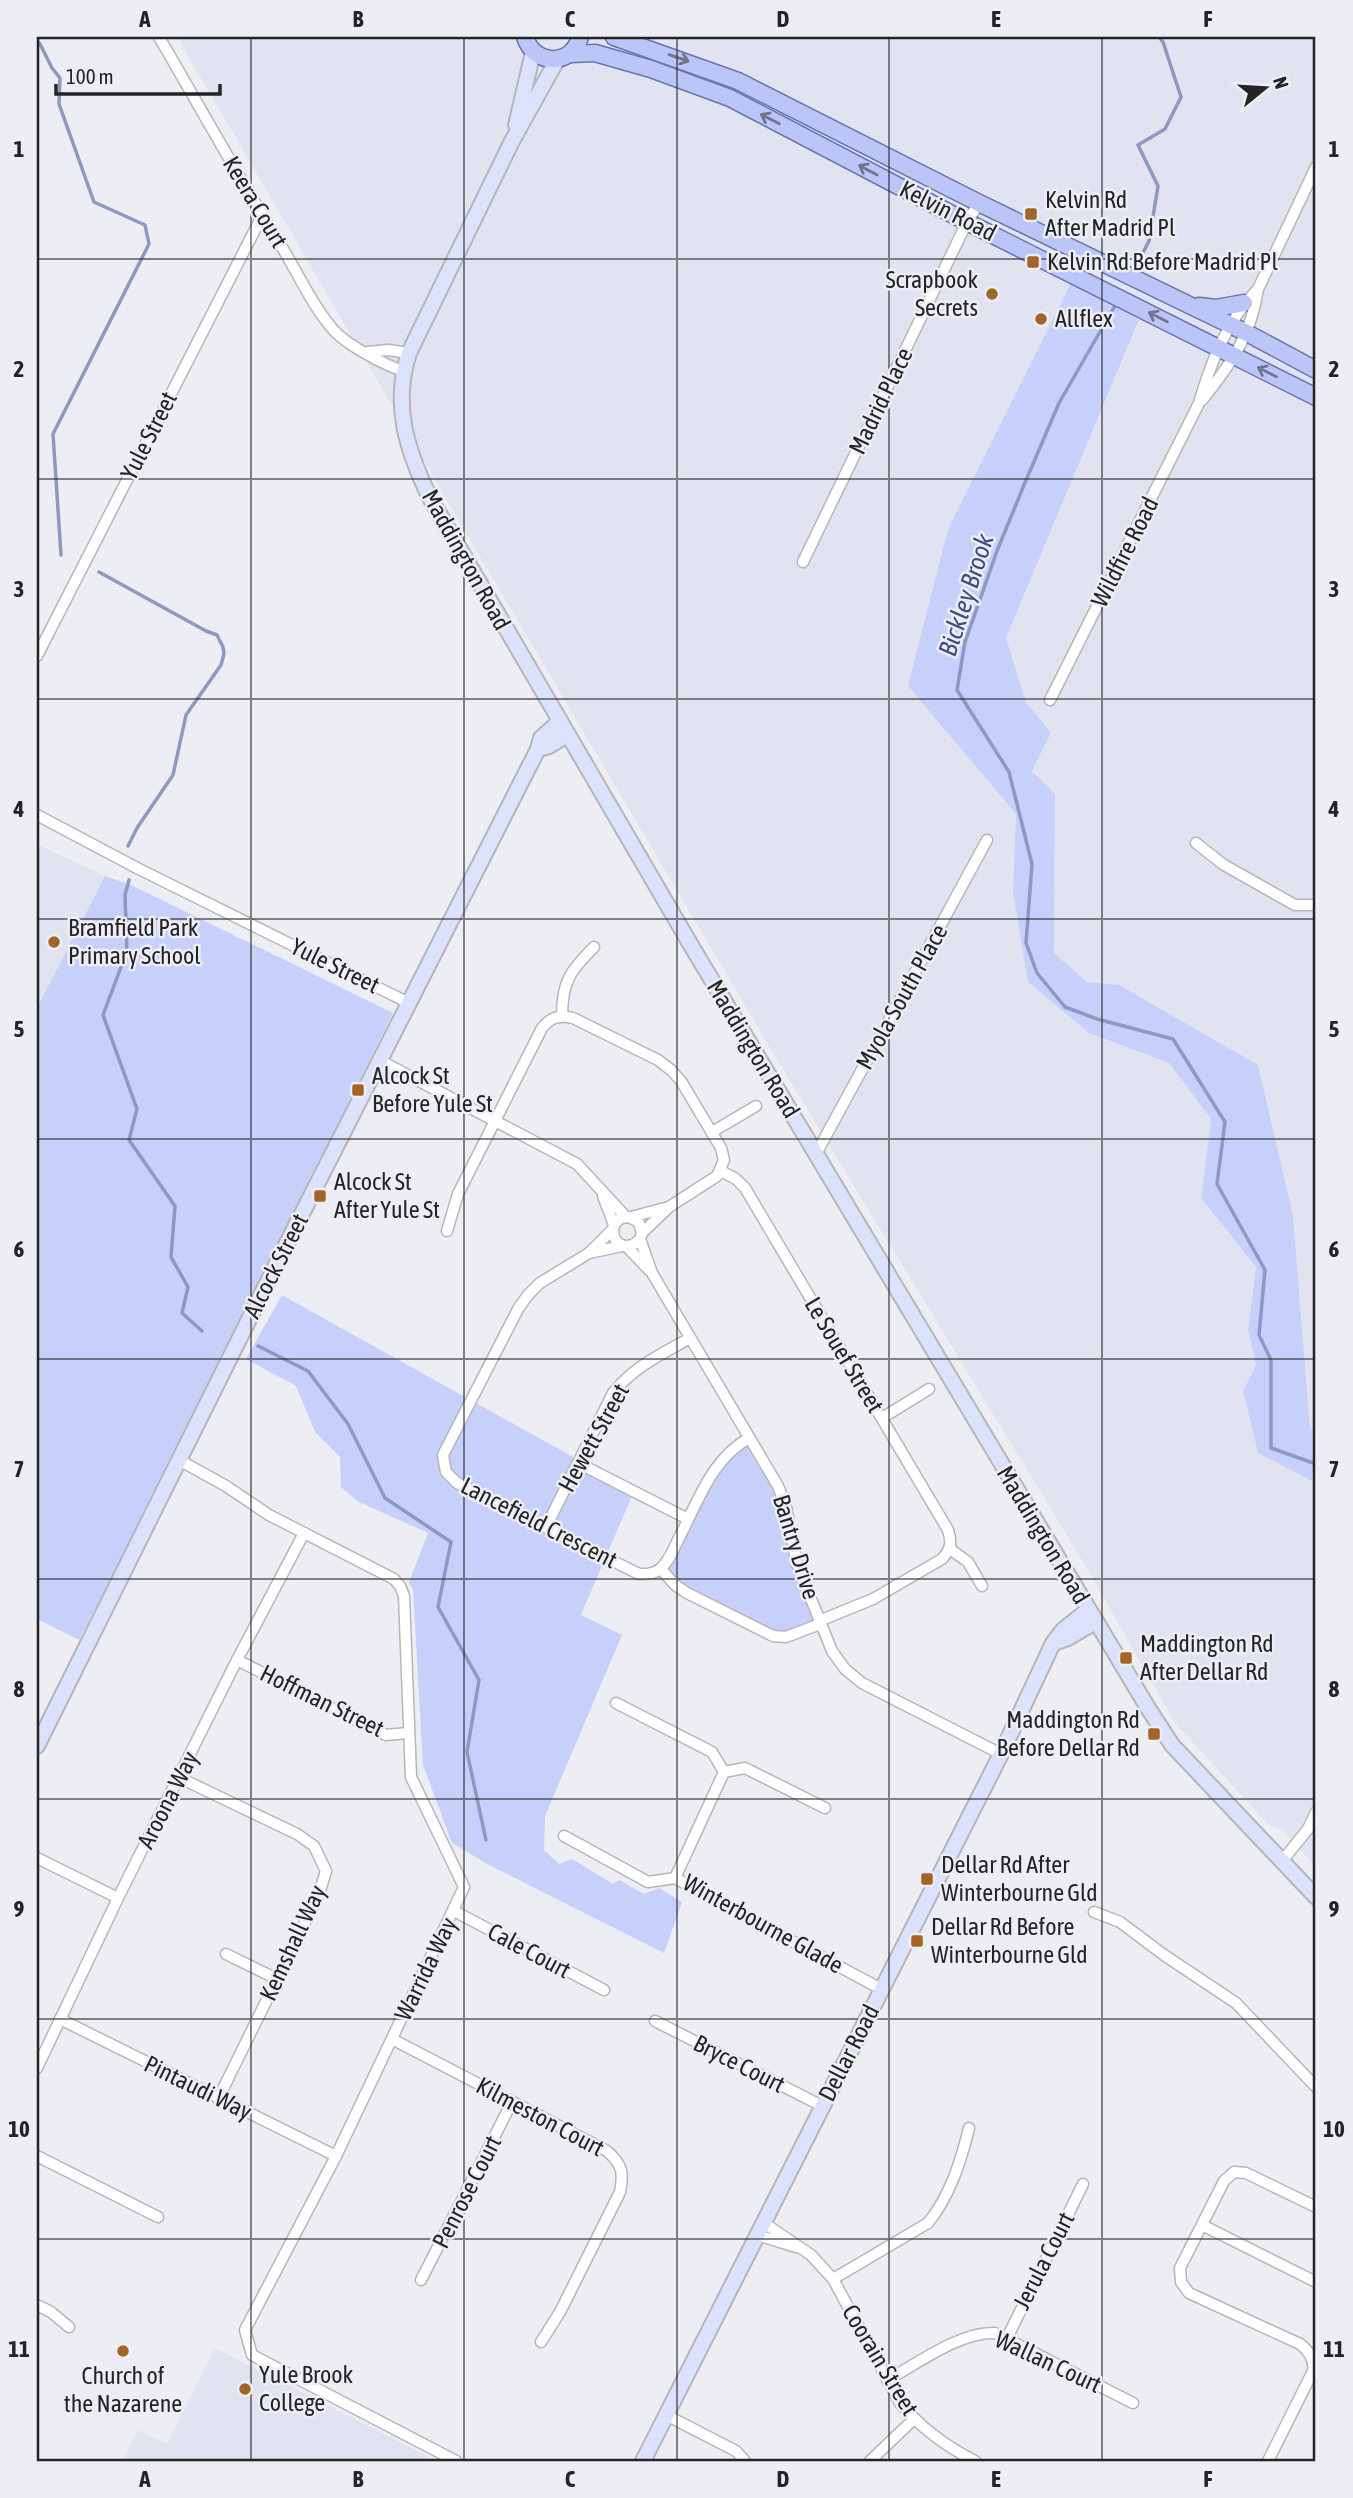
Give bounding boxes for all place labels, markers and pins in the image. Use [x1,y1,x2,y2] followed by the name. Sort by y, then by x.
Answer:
[1045,186,1176,241] place label: Kelvin Rd After Madrid Pl
[1023,206,1039,222] marker: Kelvin Rd After Madrid Pl
[1047,248,1278,275] place label: Kelvin Rd Before Madrid Pl
[1025,254,1041,270] marker: Kelvin Rd Before Madrid Pl
[885,266,978,321] place label: Scrapbook Secrets
[984,286,1000,302] marker: Scrapbook Secrets
[1055,305,1113,332] place label: Allflex
[1033,311,1049,327] marker: Allflex
[68,914,201,969] place label: Bramfield Park Primary School
[46,934,62,950] marker: Bramfield Park Primary School
[372,1062,493,1117] place label: Alcock St Before Yule St
[350,1082,366,1098] marker: Alcock St Before Yule St
[334,1168,440,1223] place label: Alcock St After Yule St
[312,1188,328,1204] marker: Alcock St After Yule St
[1140,1630,1274,1685] place label: Maddington Rd After Dellar Rd
[1118,1650,1134,1666] marker: Maddington Rd After Dellar Rd
[997,1706,1140,1761] place label: Maddington Rd Before Dellar Rd
[1146,1726,1162,1742] marker: Maddington Rd Before Dellar Rd
[941,1851,1098,1906] place label: Dellar Rd After Winterbourne Gld
[919,1871,935,1887] marker: Dellar Rd After Winterbourne Gld
[931,1913,1088,1968] place label: Dellar Rd Before Winterbourne Gld
[909,1933,925,1949] marker: Dellar Rd Before Winterbourne Gld
[115,2343,131,2359] marker: Church of the Nazarene
[259,2361,354,2416] place label: Yule Brook College
[64,2362,182,2417] place label: Church of the Nazarene
[237,2381,253,2397] marker: Yule Brook College

